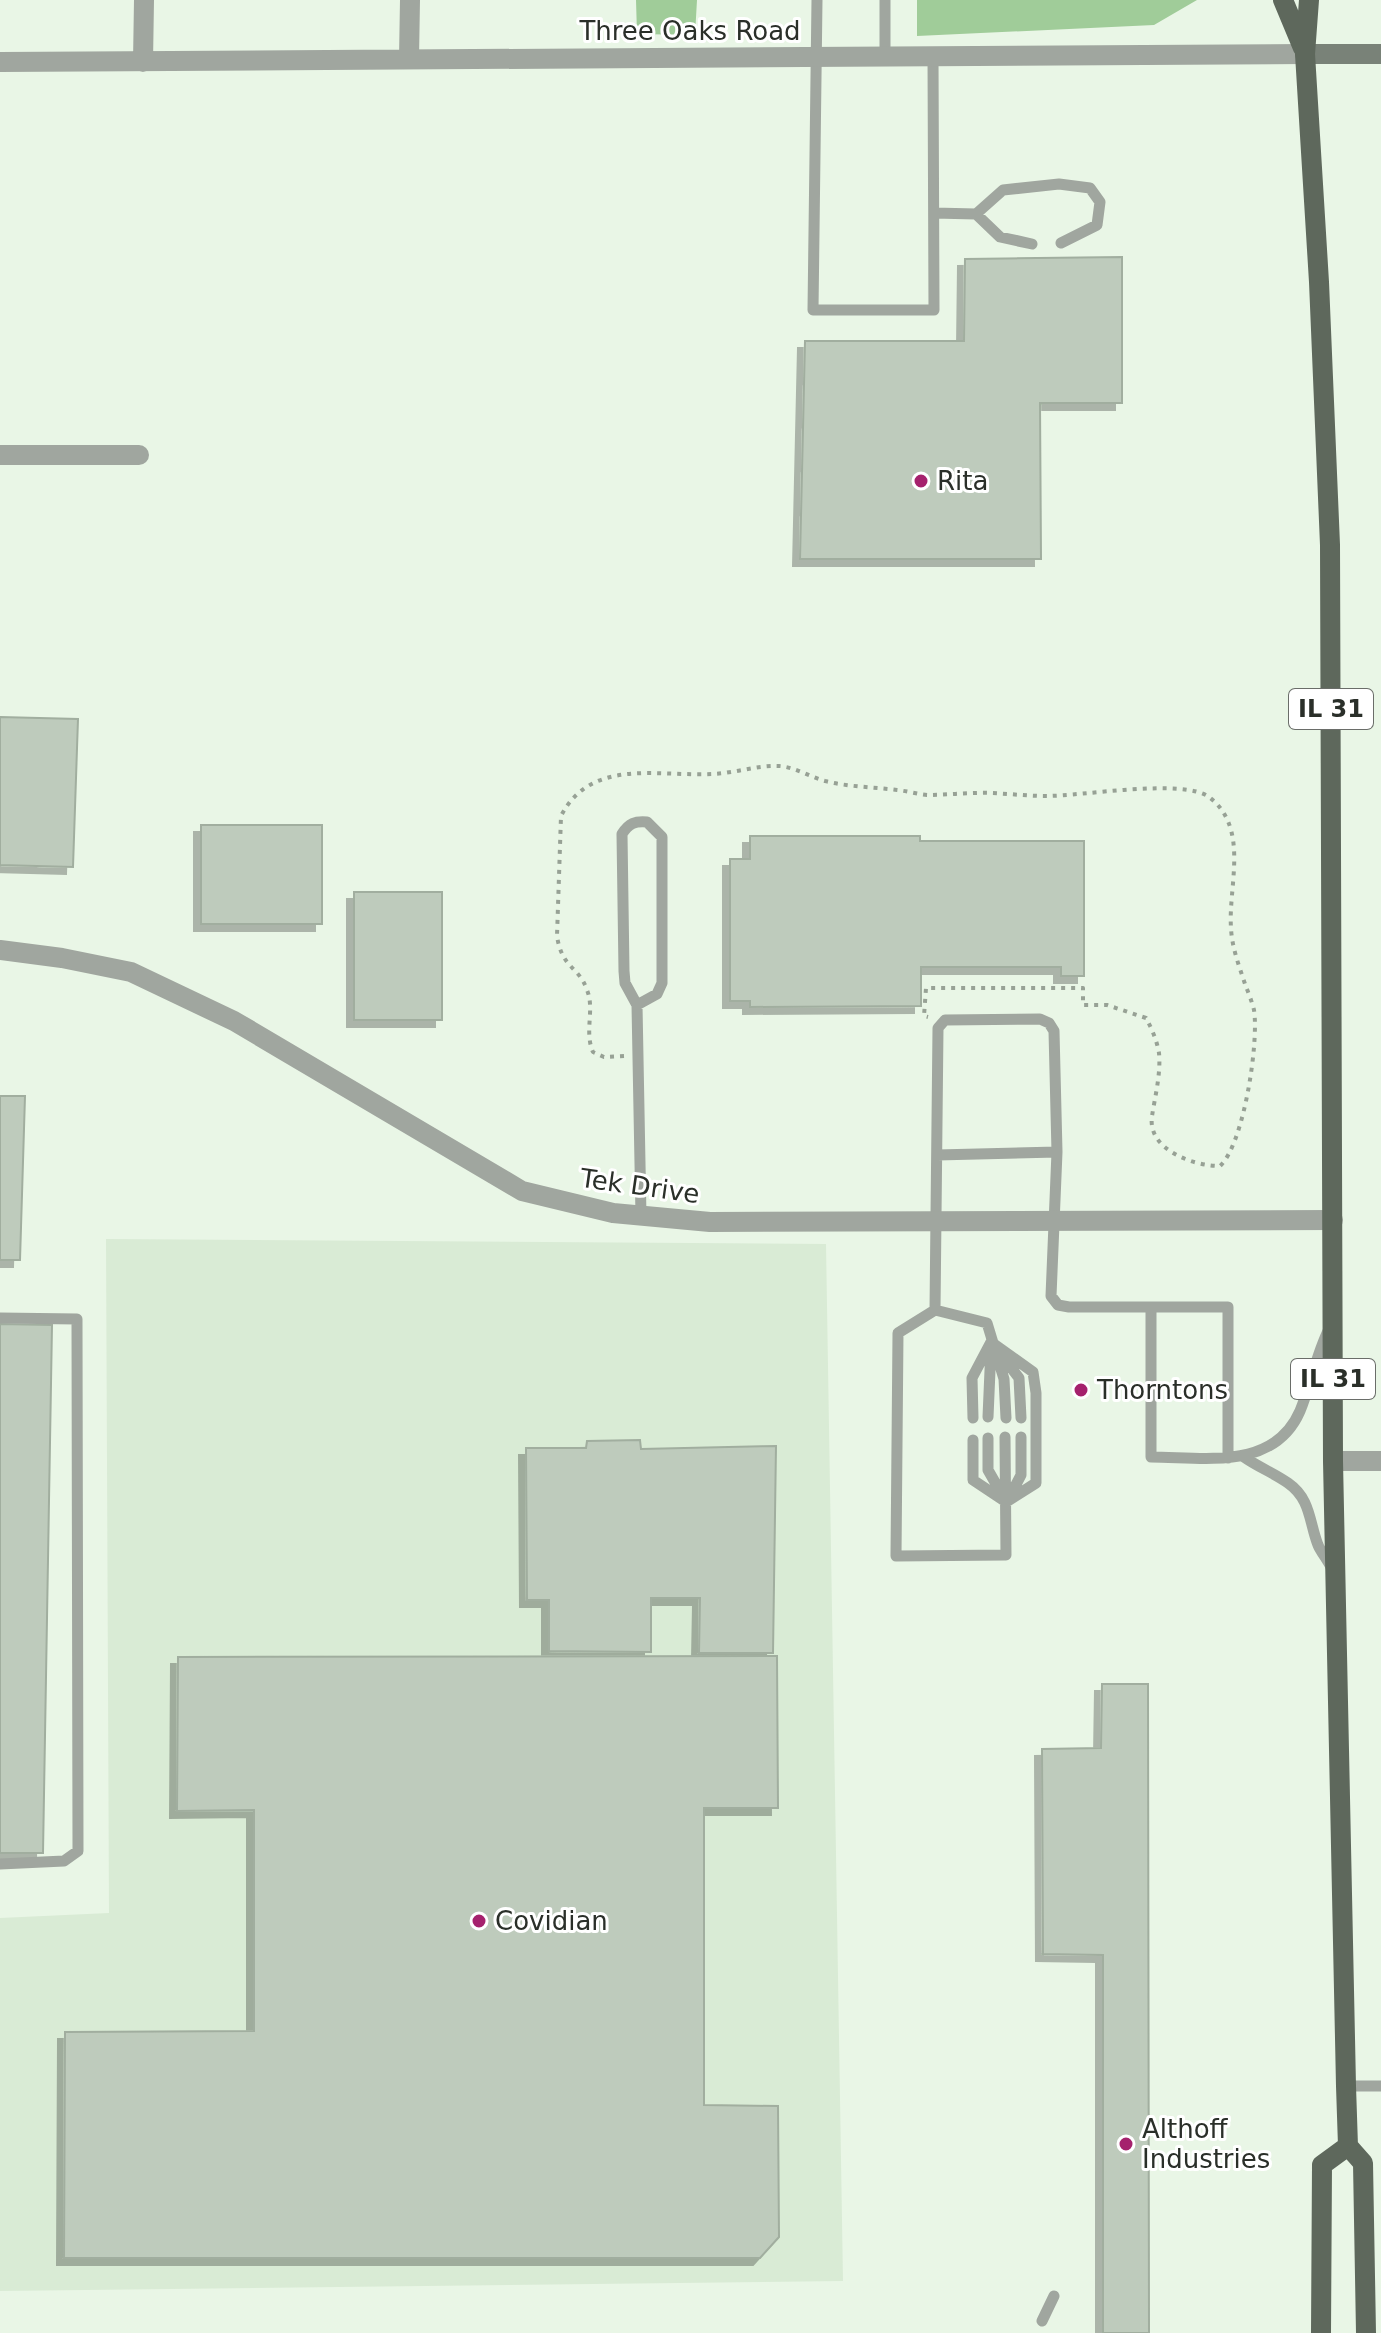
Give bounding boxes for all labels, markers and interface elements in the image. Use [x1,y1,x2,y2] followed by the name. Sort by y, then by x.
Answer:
[578,16,801,46] street label: Three Oaks Road
[937,466,988,496] place label: Rita
[912,472,930,490] marker: Rita
[1289,689,1373,729] road number: IL 31
[577,1163,702,1209] street label: Tek Drive
[1291,1359,1375,1399] road number: IL 31
[1096,1375,1228,1405] place label: Thorntons
[1072,1381,1090,1399] marker: Thorntons
[495,1906,608,1936] place label: Covidian
[470,1912,488,1930] marker: Covidian
[1142,2114,1270,2174] place label: Althoff Industries
[1117,2135,1135,2153] marker: Althoff Industries

